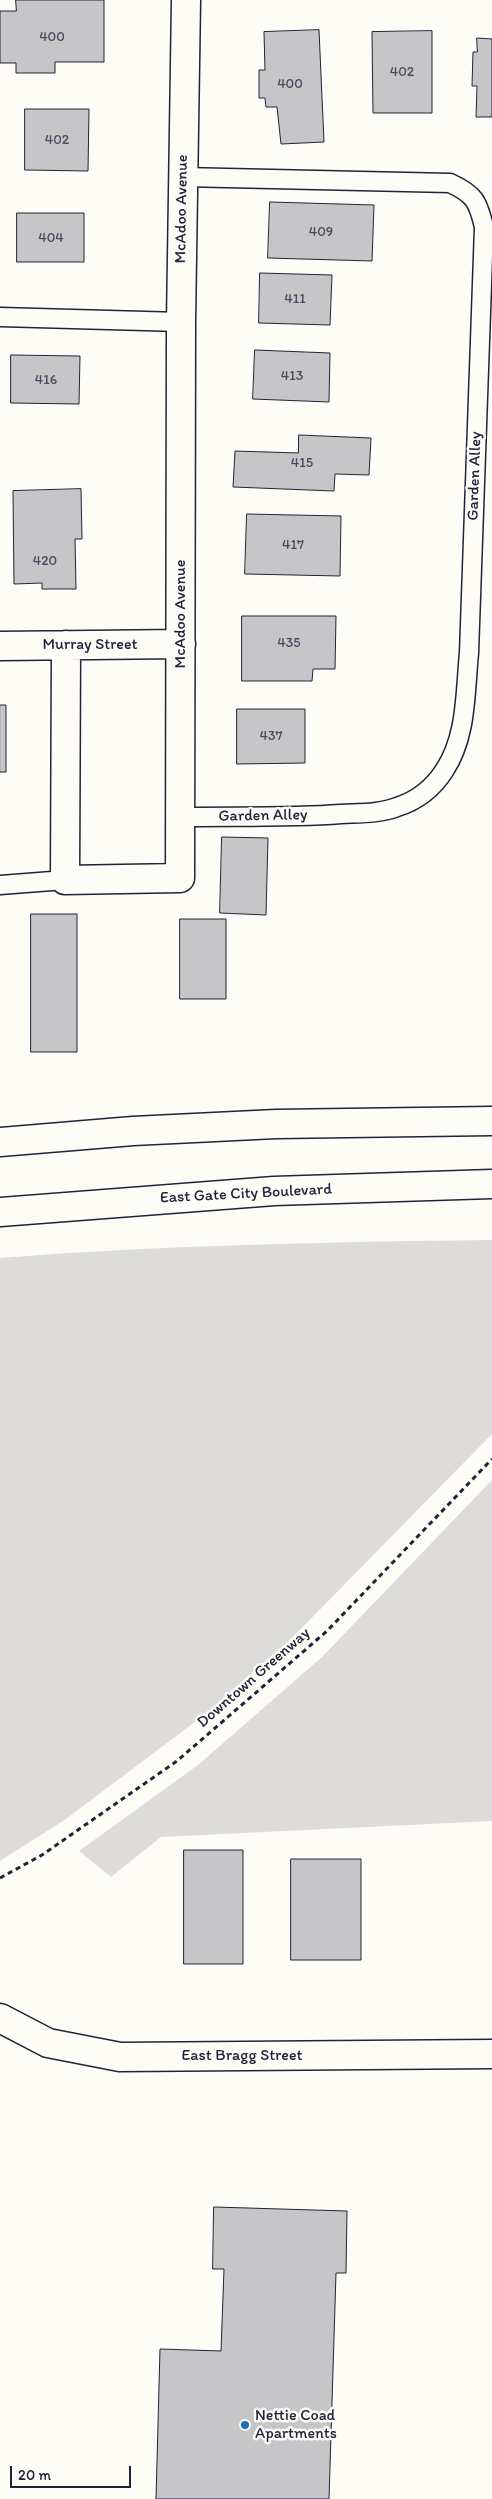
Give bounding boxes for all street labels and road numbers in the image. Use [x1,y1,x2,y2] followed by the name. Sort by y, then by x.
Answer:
[171,154,193,264] street label: McAdoo Avenue
[464,431,486,521] street label: Garden Alley
[171,560,191,668] street label: McAdoo Avenue
[42,635,138,655] street label: Murray Street
[218,806,308,826] street label: Garden Alley
[159,1180,333,1208] street label: East Gate City Boulevard
[194,1624,314,1732] street label: Downtown Greenway
[181,2046,303,2066] street label: East Bragg Street

